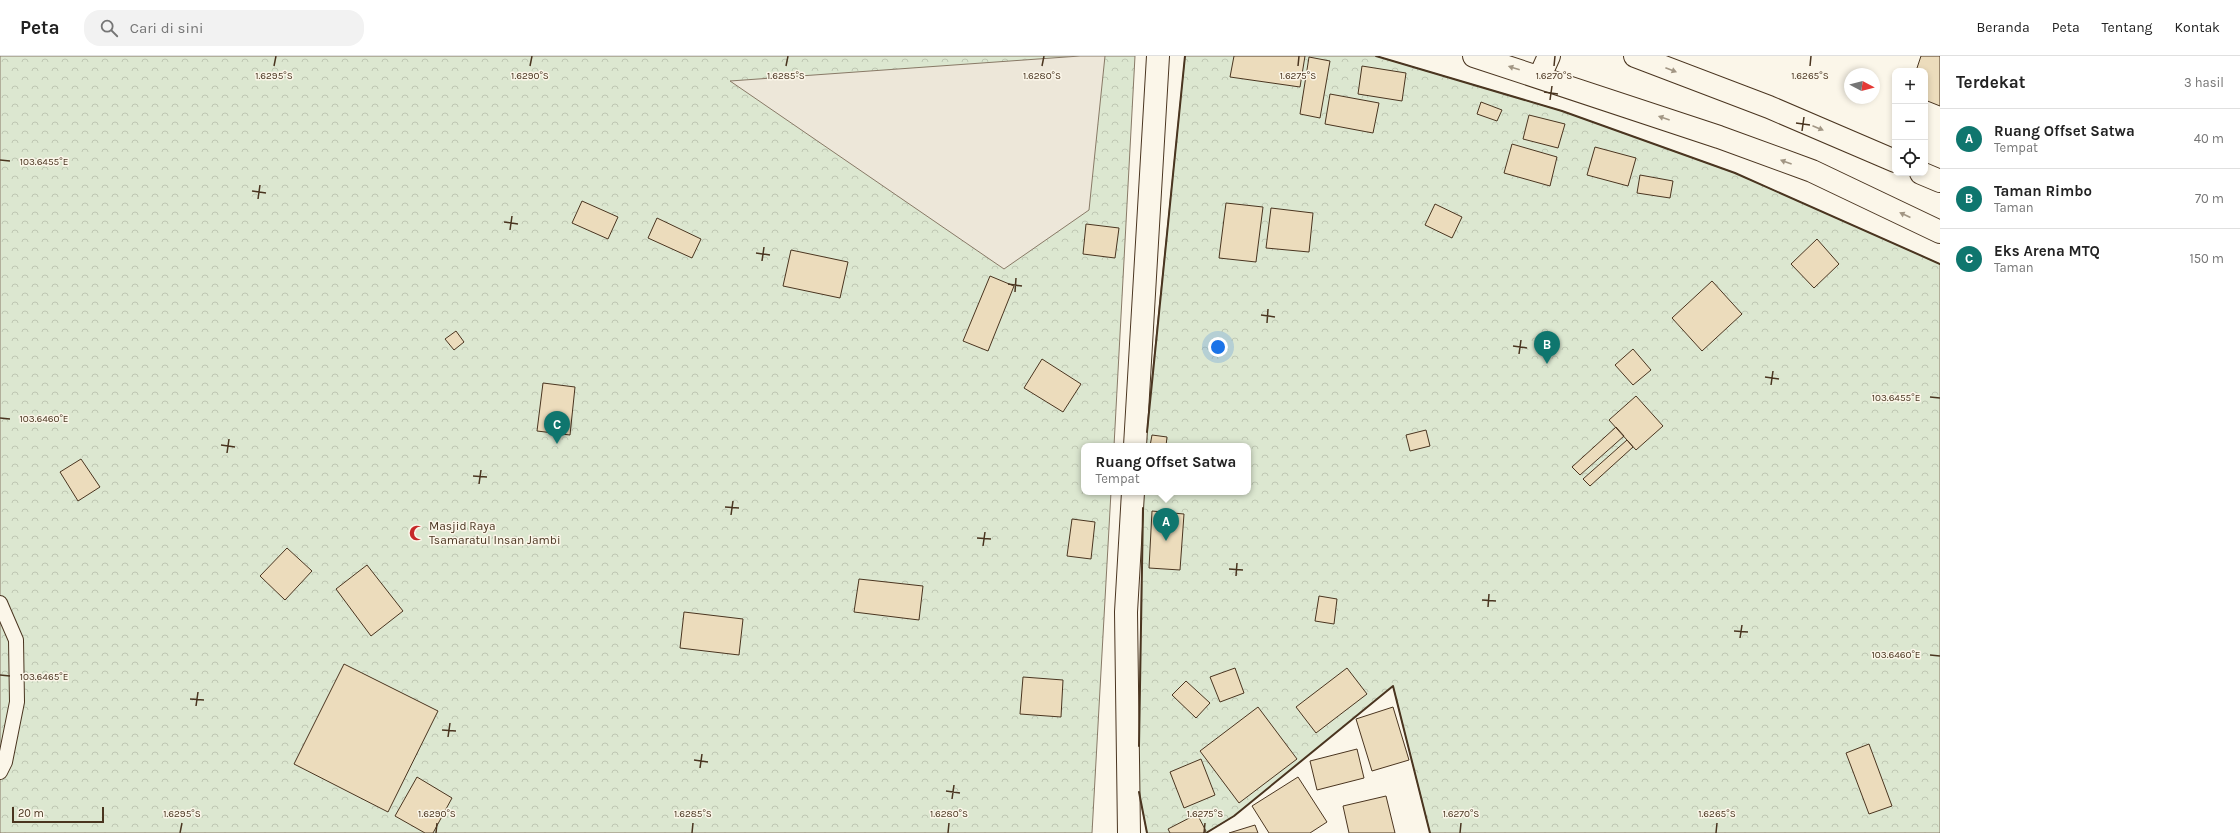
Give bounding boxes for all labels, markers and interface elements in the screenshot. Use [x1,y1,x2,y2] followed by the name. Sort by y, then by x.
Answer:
[84,10,364,46] search box
[20,17,60,39] text: Peta
[98,17,120,39] icon: search
[130,19,203,37] text: Cari di sini
[1977,19,2030,36] text: Beranda
[2052,19,2080,36] text: Peta
[2102,19,2153,36] text: Tentang
[2175,19,2220,36] text: Kontak
[1508,65,1520,71] one-way arrow
[1666,67,1678,73] one-way arrow
[1844,68,1880,104] north arrow
[1892,68,1928,176] map controls
[1892,68,1928,104] button: +
[255,70,293,82] text: 1.6295°S
[511,70,549,82] text: 1.6290°S
[767,70,805,82] text: 1.6285°S
[1023,70,1061,82] text: 1.6280°S
[1280,70,1316,82] text: 1.6275°S
[1536,70,1572,82] text: 1.6270°S
[1791,70,1829,82] text: 1.6265°S
[1956,72,2025,92] text: Terdekat
[2184,75,2224,90] text: 3 hasil
[1892,104,1928,140] button: −
[1657,115,1669,121] one-way arrow
[1994,122,2135,140] text: Ruang Offset Satwa
[1813,125,1824,131] one-way arrow
[1965,131,1973,146] text: A
[2194,131,2224,146] text: 40 m
[1892,140,1928,176] button: locate
[1994,140,2038,155] text: Tempat
[20,156,68,168] text: 103.6455°E
[1780,159,1792,165] one-way arrow
[1994,182,2092,200] text: Taman Rimbo
[1965,191,1973,206] text: B
[2195,191,2224,206] text: 70 m
[1994,200,2034,215] text: Taman
[1899,212,1910,218] one-way arrow
[1994,242,2100,260] text: Eks Arena MTQ
[1965,251,1973,266] text: C
[2189,251,2224,266] text: 150 m
[1994,260,2034,275] text: Taman
[1534,331,1560,364] pin: B
[1208,337,1228,357] your location
[1872,392,1920,404] text: 103.6455°E
[544,411,570,444] pin: C
[20,413,68,425] text: 103.6460°E
[1081,443,1251,495] popup
[1096,453,1236,471] text: Ruang Offset Satwa
[1096,471,1140,486] text: Tempat
[1153,508,1179,541] pin: A
[429,519,561,547] place label: Masjid Raya Tsamaratul Insan Jambi
[408,524,426,542] mosque icon: Masjid Raya Tsamaratul Insan Jambi
[1872,649,1920,661] text: 103.6460°E
[20,671,68,683] text: 103.6465°E
[12,805,104,824] scale bar
[18,807,44,820] text: 20 m
[163,808,201,820] text: 1.6295°S
[418,808,456,820] text: 1.6290°S
[674,808,712,820] text: 1.6285°S
[930,808,968,820] text: 1.6280°S
[1187,808,1223,820] text: 1.6275°S
[1443,808,1479,820] text: 1.6270°S
[1698,808,1736,820] text: 1.6265°S

